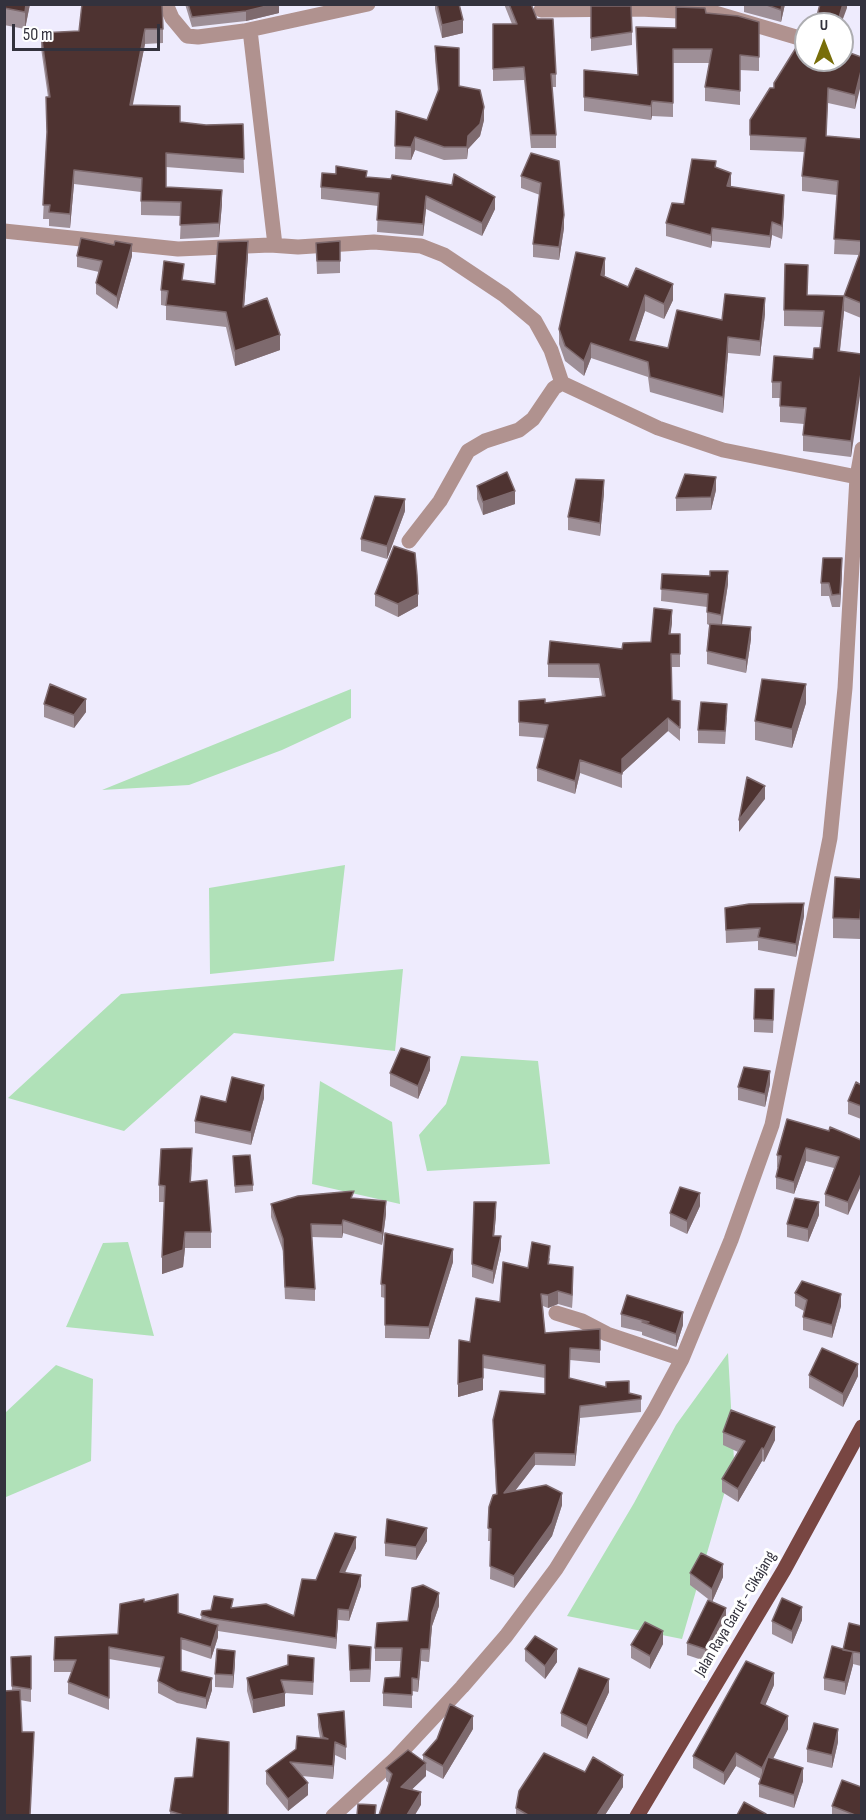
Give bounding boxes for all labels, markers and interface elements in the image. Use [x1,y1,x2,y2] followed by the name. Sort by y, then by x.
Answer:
[15,12,164,50] scale bar
[794,12,854,72] north arrow
[820,16,828,35] text: U
[23,24,53,45] text: 50 m
[691,1548,781,1680] street label: Jalan Raya Garut - Cikajang

